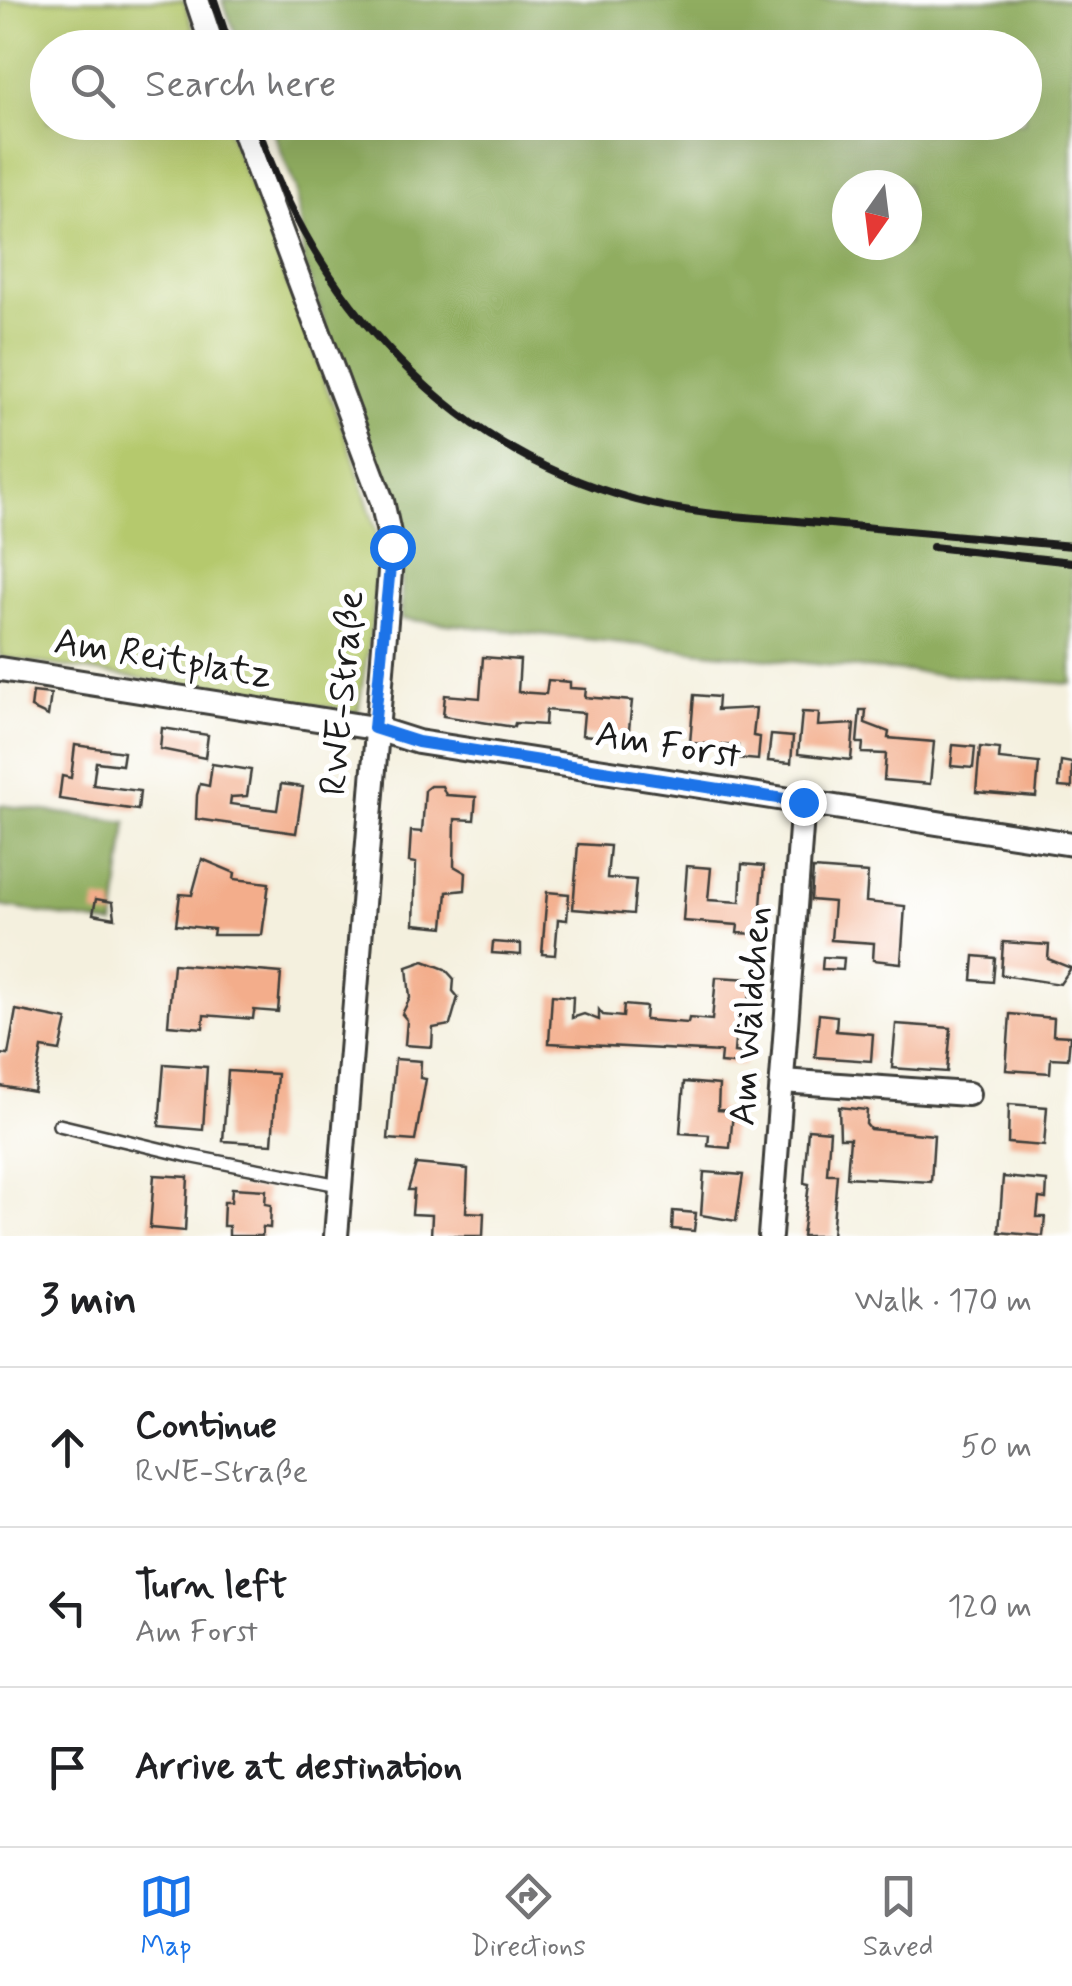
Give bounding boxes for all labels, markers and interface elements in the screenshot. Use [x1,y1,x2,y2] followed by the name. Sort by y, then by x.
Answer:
[30,30,1042,140] search box
[65,58,120,113] icon: search
[145,61,336,110] text: Search here
[832,170,922,260] north arrow
[370,525,416,571] route start
[310,589,376,797] street label: RWE-Straße
[51,618,275,700] street label: Am Reitplatz
[592,710,744,782] street label: Am Forst
[781,780,827,826] route end
[719,905,783,1127] street label: Am Wäldchen
[40,1274,137,1329] text: 3 min
[854,1280,1032,1322] text: Walk · 170 m
[135,1402,277,1451] text: Continue
[40,1420,95,1475] icon: ahead
[960,1426,1032,1468] text: 50 m
[135,1451,308,1493] text: RWE-Straße
[135,1562,287,1611] text: Turn left
[40,1580,95,1635] icon: left
[947,1586,1032,1628] text: 120 m
[135,1611,258,1653] text: Am Forst
[40,1740,95,1795] icon: arrive
[135,1743,462,1792] text: Arrive at destination
[139,1869,194,1966] tab: Map
[471,1869,586,1966] tab: Directions
[863,1869,933,1966] tab: Saved

